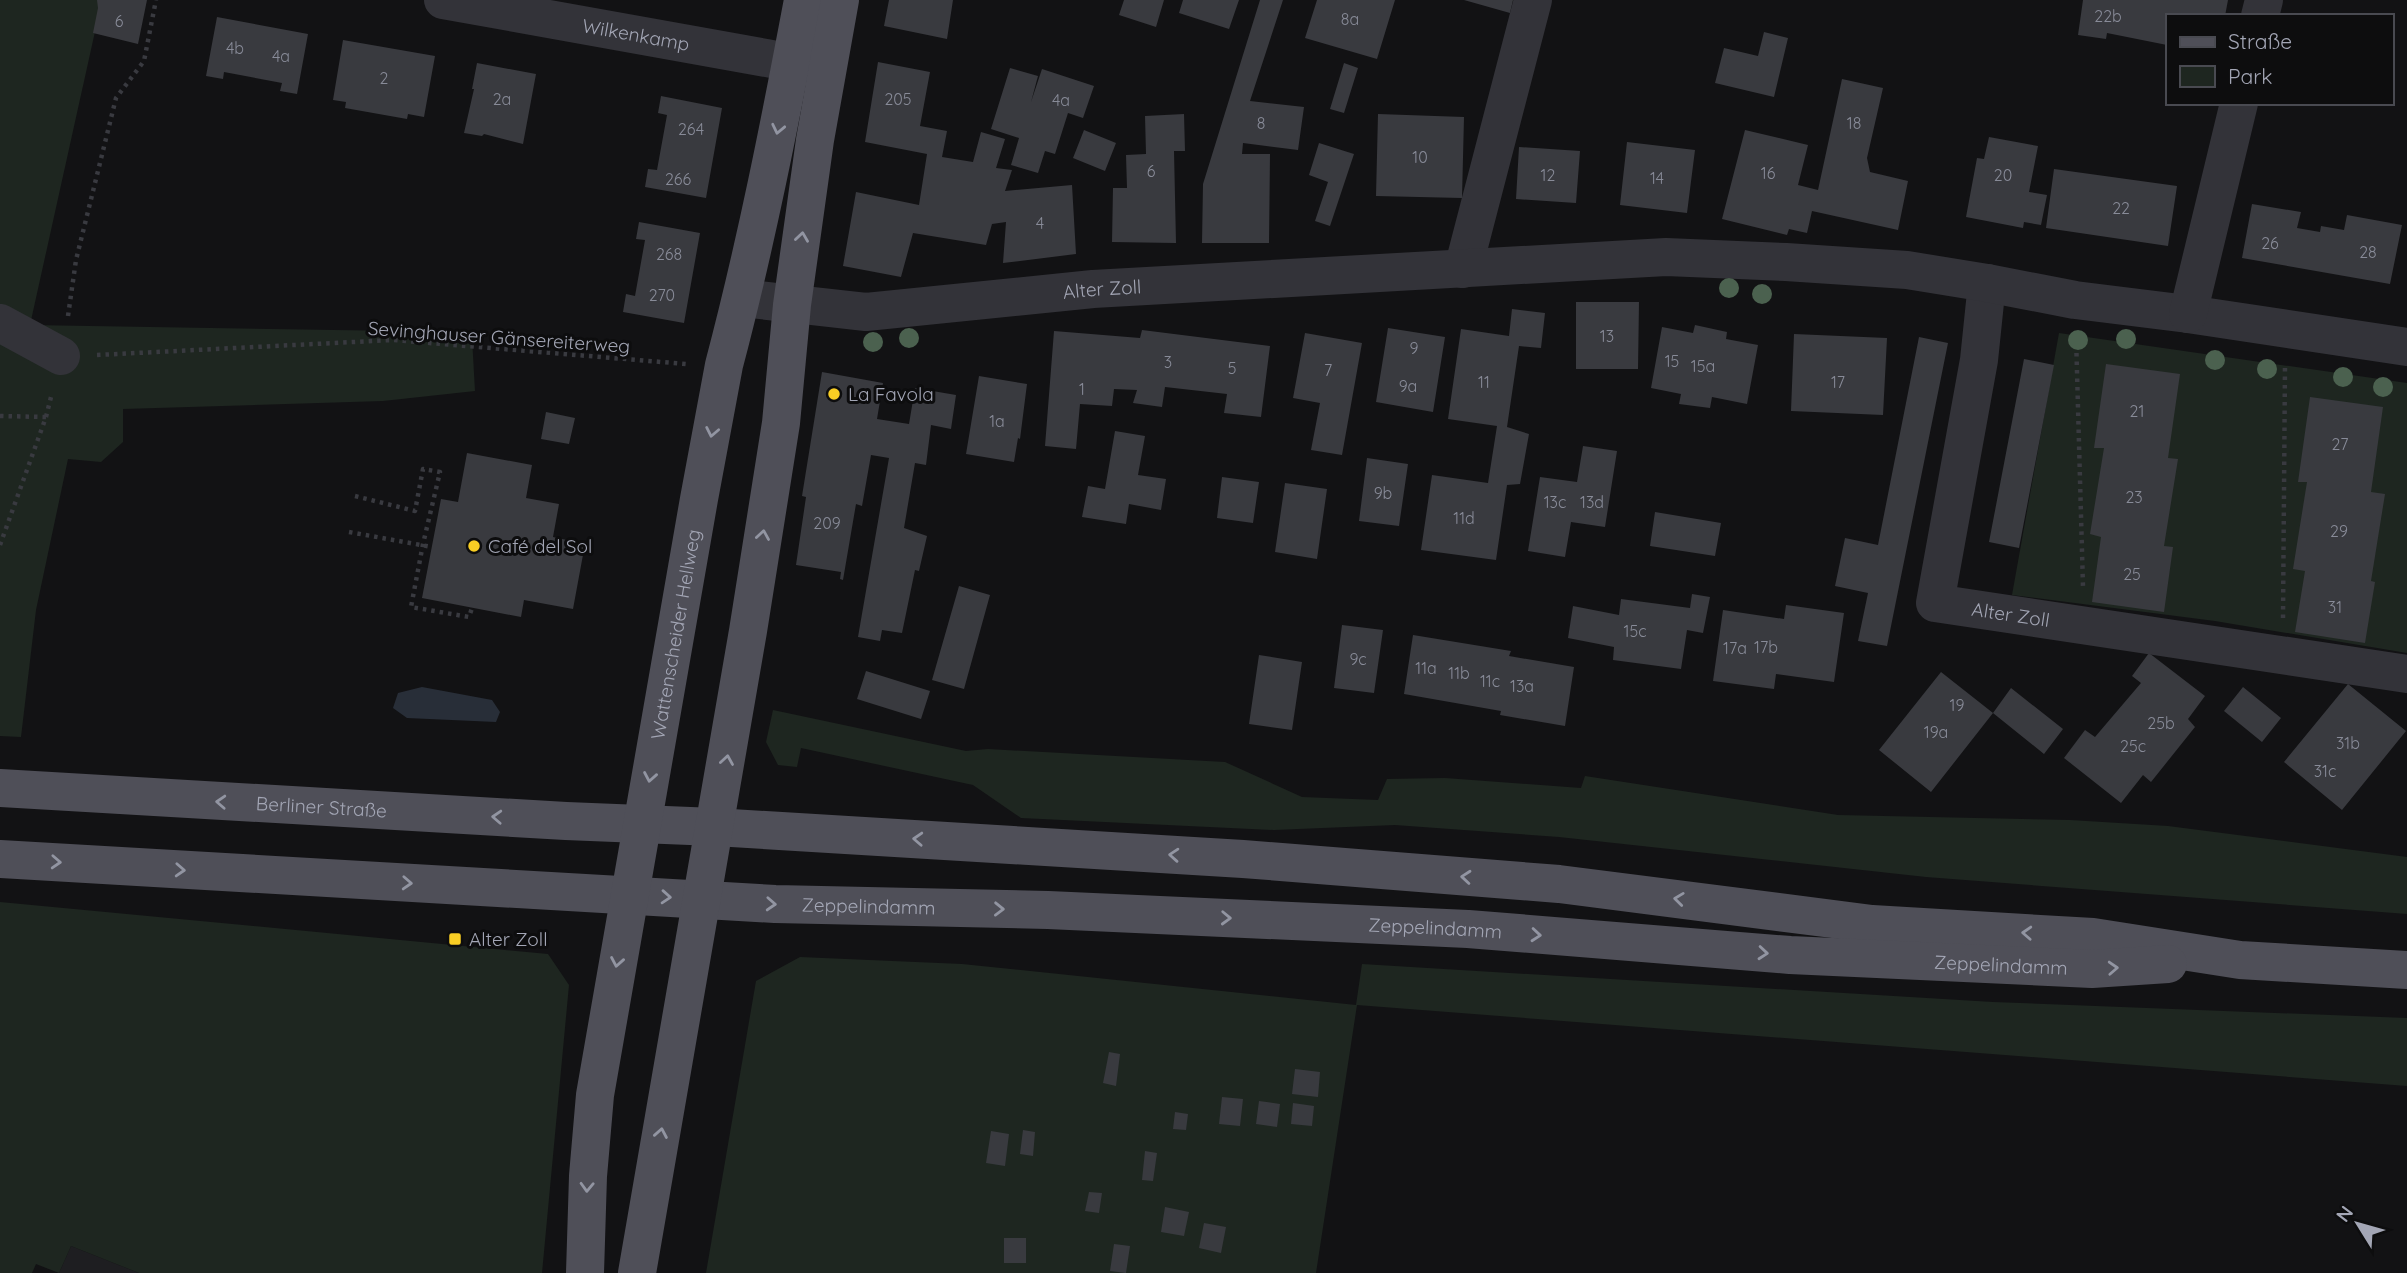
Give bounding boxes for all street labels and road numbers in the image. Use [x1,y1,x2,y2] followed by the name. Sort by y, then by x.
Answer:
[580,13,692,56] street label: Wilkenkamp
[1062,274,1142,304] street label: Alter Zoll
[367,316,631,358] street label: Sevinghauser Gänsereiterweg
[645,527,706,741] street label: Wattenscheider Hellweg
[1970,597,2051,632] street label: Alter Zoll
[255,791,388,823] street label: Berliner Straße
[802,893,936,920] street label: Zeppelindamm
[1368,913,1503,944] street label: Zeppelindamm
[1934,950,2068,980] street label: Zeppelindamm

